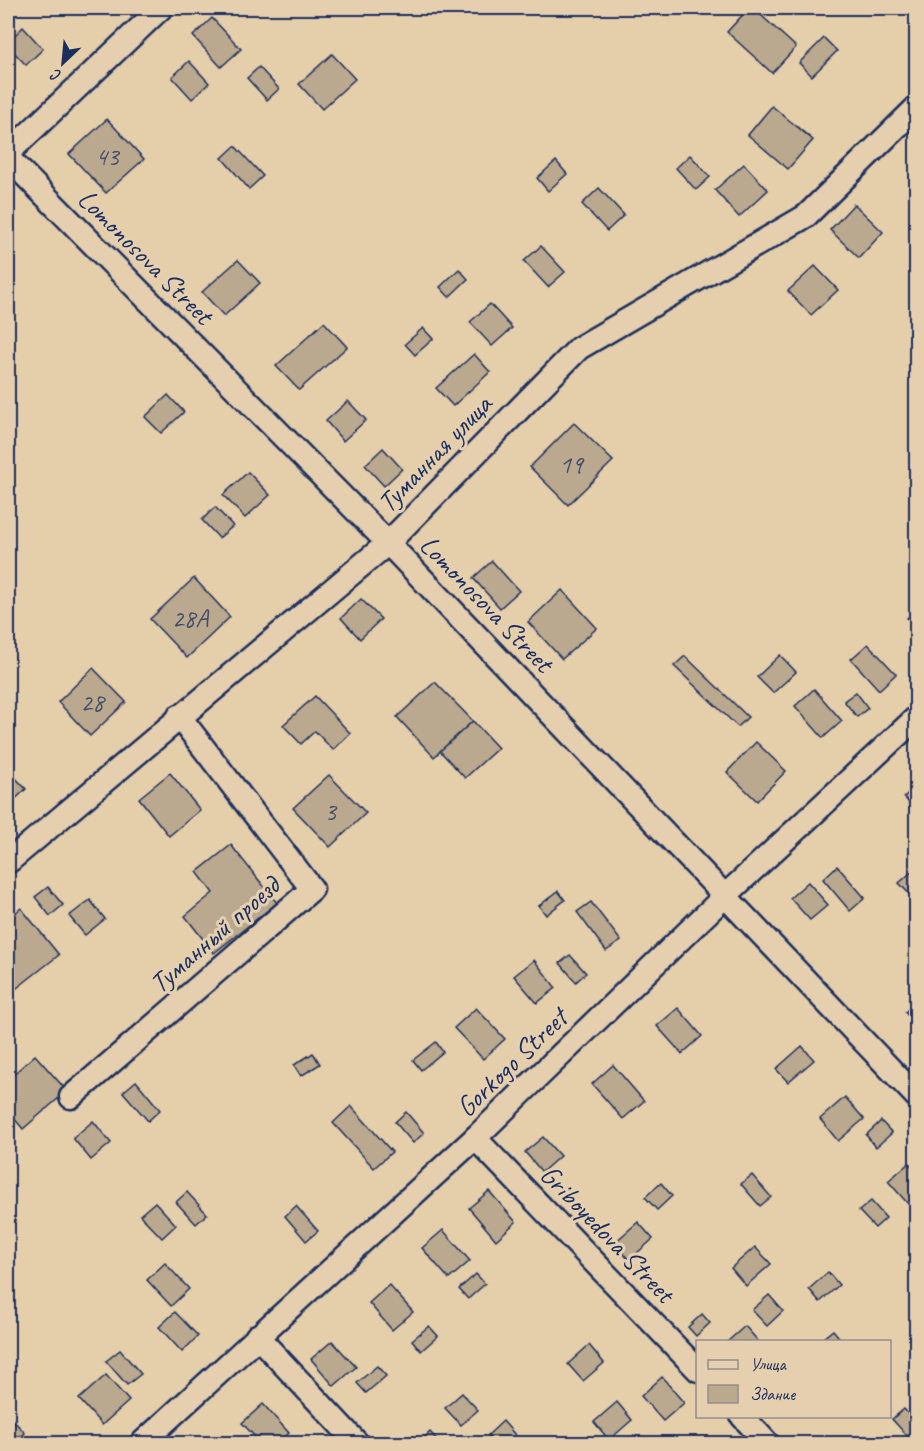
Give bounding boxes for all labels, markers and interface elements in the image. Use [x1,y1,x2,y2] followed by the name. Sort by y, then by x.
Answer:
[33,33,93,93] north arrow
[47,64,65,86] text: С
[95,140,121,173] house number: 43
[71,181,223,333] street label: Lomonosova Street
[370,386,500,519] street label: Туманная улица
[559,448,585,481] house number: 19
[413,527,563,681] street label: Lomonosova Street
[172,602,210,635] house number: 28А
[80,686,106,719] house number: 28
[324,795,338,828] house number: 3
[142,866,289,1000] street label: Туманный проезд
[448,998,577,1124] street label: Gorkogo Street
[533,1157,684,1312] street label: Griboyedova Street
[696,1340,891,1418] legend
[750,1353,787,1375] text: Улица
[750,1383,796,1405] text: Здание

